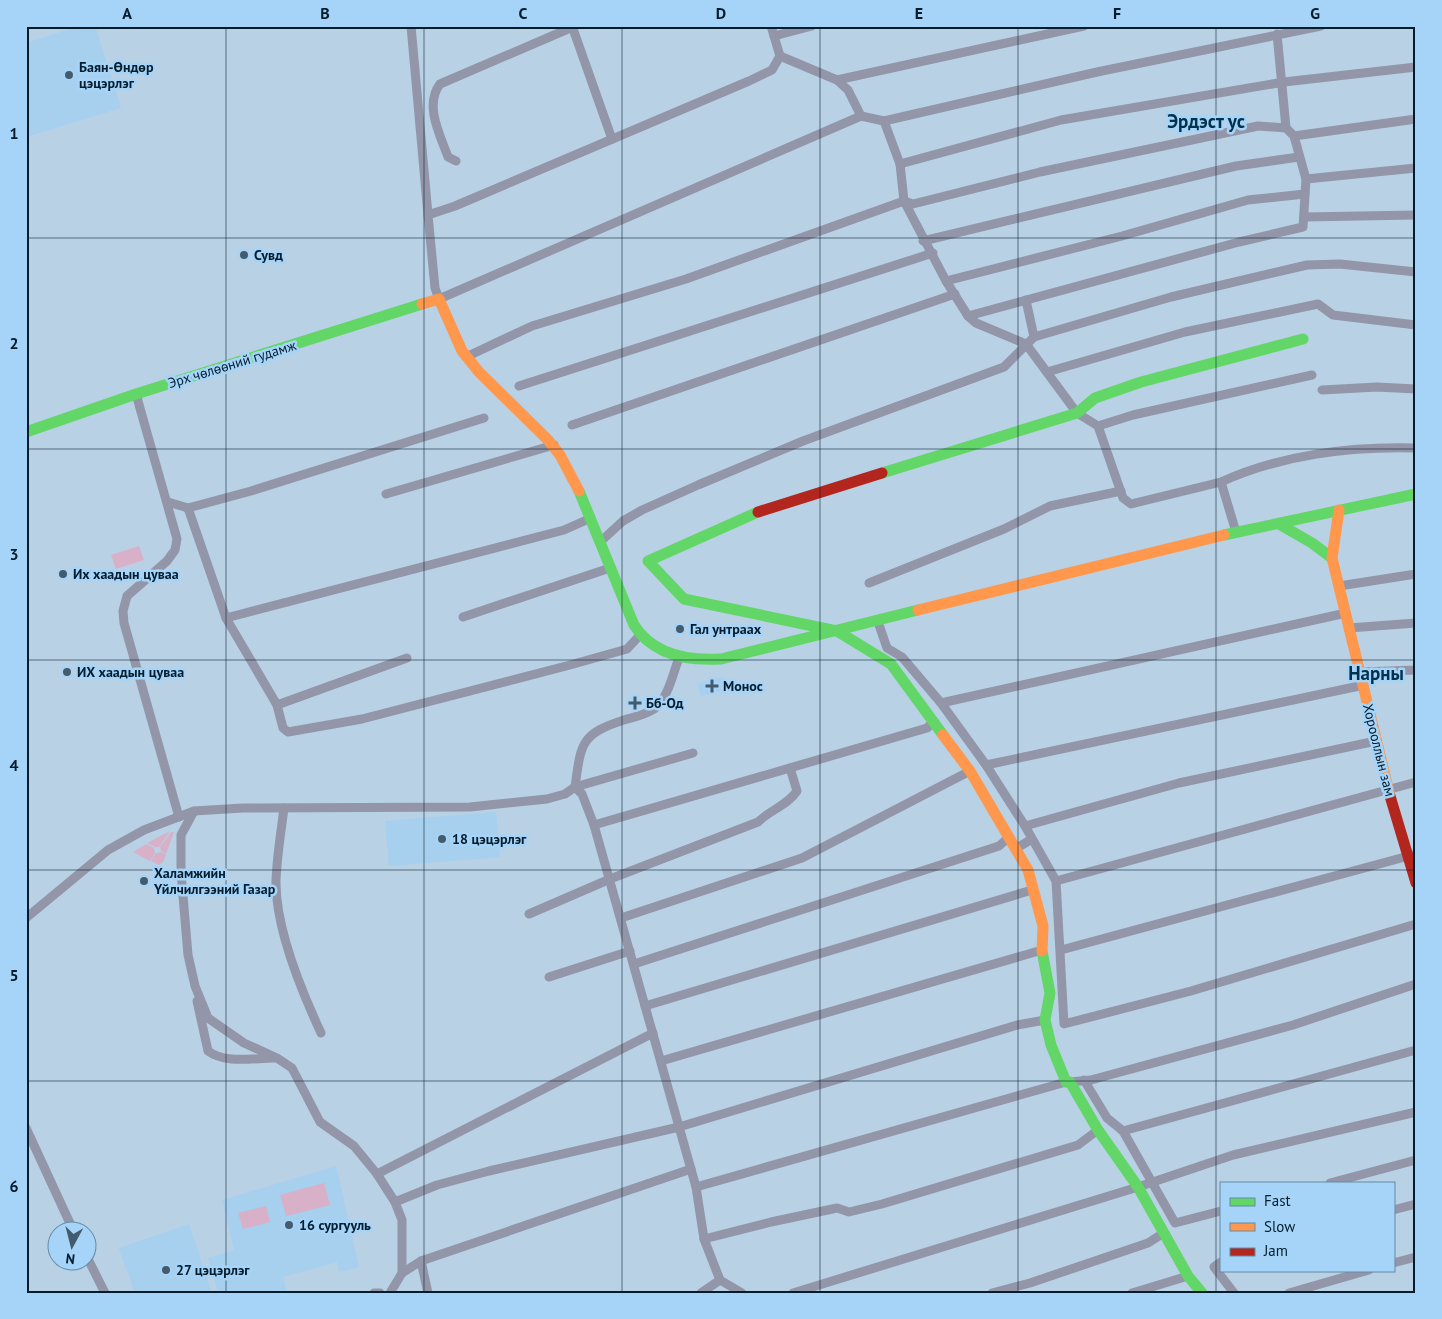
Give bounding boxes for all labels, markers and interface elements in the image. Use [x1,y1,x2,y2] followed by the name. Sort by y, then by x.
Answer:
[122,3,132,23] text: A
[320,3,330,23] text: B
[519,3,528,23] text: C
[716,3,726,23] text: D
[915,3,923,23] text: E
[1113,3,1121,23] text: F
[1310,3,1320,23] text: G
[79,58,154,92] place label: Баян-Өндөр цэцэрлэг
[63,69,75,81] marker: Баян-Өндөр цэцэрлэг
[1167,109,1245,133] district label: Эрдэст ус
[9,123,19,143] text: 1
[254,246,283,264] place label: Сувд
[238,249,250,261] marker: Сувд
[9,333,19,353] text: 2
[166,336,299,392] street label: Эрх чөлөөний гудамж
[9,544,19,564] text: 3
[73,565,179,583] place label: Их хаадын цуваа
[57,568,69,580] marker: Их хаадын цуваа
[690,620,762,638] place label: Гал унтраах
[674,623,686,635] marker: Гал унтраах
[1348,661,1404,685] district label: Нарны
[77,663,184,681] place label: ИХ хаадын цуваа
[61,666,73,678] marker: ИХ хаадын цуваа
[723,677,763,695] place label: Монос
[705,679,719,693] marker: Монос
[646,694,683,712] place label: Бб-Од
[628,696,642,710] marker: Бб-Од
[1359,702,1399,798] street label: Хорооллын зам
[9,755,19,775] text: 4
[452,830,527,848] place label: 18 цэцэрлэг
[436,833,448,845] marker: 18 цэцэрлэг
[153,864,276,898] place label: Халамжийн Үйлчилгээний Газар
[138,875,150,887] marker: Халамжийн Үйлчилгээний Газар
[9,965,19,985] text: 5
[9,1176,19,1196] text: 6
[1220,1182,1394,1272] legend
[1264,1191,1291,1210] text: Fast
[299,1216,371,1234] place label: 16 сургууль
[1264,1217,1295,1236] text: Slow
[283,1219,295,1231] marker: 16 сургууль
[48,1222,98,1272] north arrow
[1263,1241,1288,1260] text: Jam
[65,1249,76,1268] text: N
[176,1261,250,1279] place label: 27 цэцэрлэг
[160,1264,172,1276] marker: 27 цэцэрлэг

